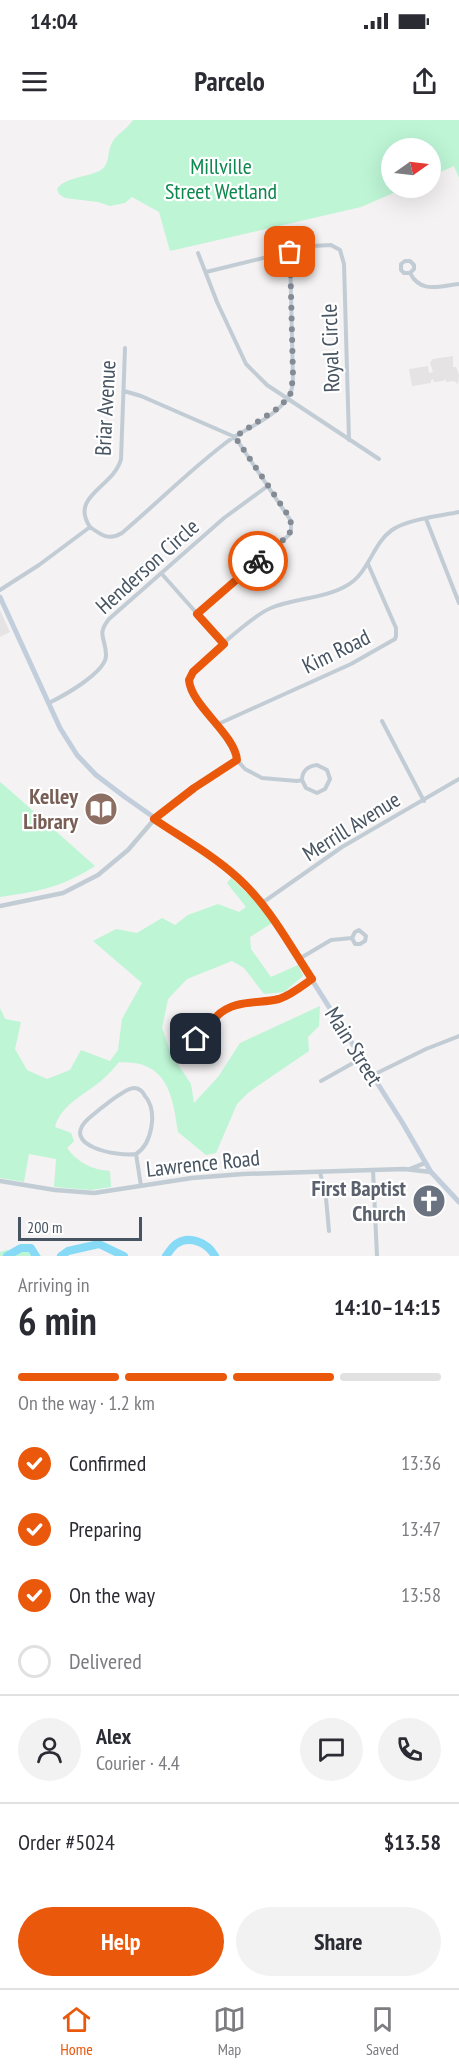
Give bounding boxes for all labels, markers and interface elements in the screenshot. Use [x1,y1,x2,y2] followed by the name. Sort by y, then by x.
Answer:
[30,7,78,35] text: 14:04
[194,64,265,98] text: Parcelo
[18,65,51,98] icon: menu
[408,65,441,98] icon: share
[381,138,441,198] north arrow
[381,138,441,198] map controls
[165,152,277,205] park label: Millville Street Wetland
[264,226,315,277] pin
[273,235,306,268] icon: bag
[314,303,346,393] street label: Royal Circle
[89,359,121,457] street label: Briar Avenue
[90,512,204,620] street label: Henderson Circle
[228,531,288,591] courier
[242,545,275,578] icon: bike
[297,623,375,679] street label: Kim Road
[23,782,79,835] place label: Kelley Library
[297,785,405,867] street label: Merrill Avenue
[83,791,119,827] library icon: Kelley Library
[319,1001,389,1091] street label: Main Street
[170,1013,221,1064] pin
[179,1022,212,1055] icon: home
[145,1143,261,1183] street label: Lawrence Road
[312,1174,407,1227] place label: First Baptist Church
[411,1183,447,1219] church icon: First Baptist Church
[18,1214,142,1242] scale bar
[27,1217,62,1237] text: 200 m
[18,1272,90,1298] text: Arriving in
[334,1293,441,1321] text: 14:10–14:15
[18,1295,97,1346] text: 6 min
[18,1390,155,1416] text: On the way · 1.2 km
[18,1447,51,1480] icon: check
[69,1449,146,1477] text: Confirmed
[401,1450,441,1476] text: 13:36
[18,1513,51,1546] icon: check
[69,1515,142,1543] text: Preparing
[401,1516,441,1542] text: 13:47
[18,1579,51,1612] icon: check
[69,1581,155,1609] text: On the way
[401,1582,441,1608] text: 13:58
[69,1647,142,1675] text: Delivered
[18,1718,81,1781] button: person
[300,1718,363,1781] button: chat
[378,1718,441,1781] button: phone
[96,1722,131,1750] text: Alex
[96,1750,180,1776] text: Courier · 4.4
[18,1828,115,1856] text: Order #5024
[384,1828,441,1856] text: $13.58
[18,1907,224,1976] button: Help
[236,1907,441,1976] button: Share
[60,2003,93,2059] tab: Home
[213,2003,246,2059] tab: Map
[366,2003,399,2059] tab: Saved

